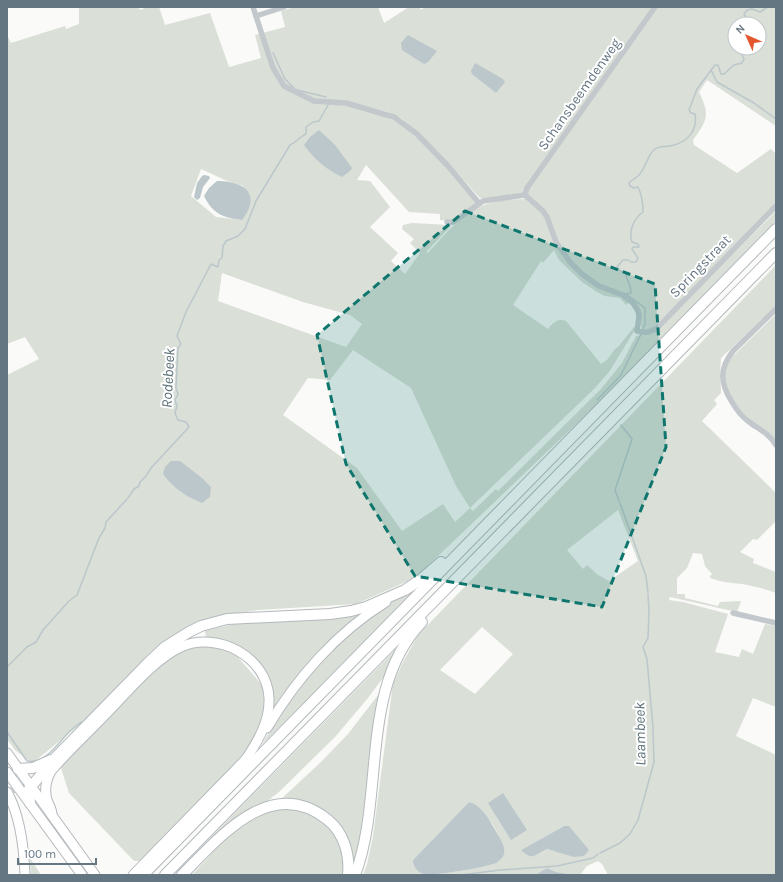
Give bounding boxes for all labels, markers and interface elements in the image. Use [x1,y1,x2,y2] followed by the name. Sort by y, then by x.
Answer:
[727,16,767,56] north arrow
[733,22,748,37] text: N
[534,35,624,153] street label: Schansbeemdenweg
[666,231,734,301] street label: Springstraat
[157,347,179,408] water label: Rodebeek
[630,702,650,766] water label: Laambeek
[18,840,96,866] scale bar
[24,847,56,861] text: 100 m

